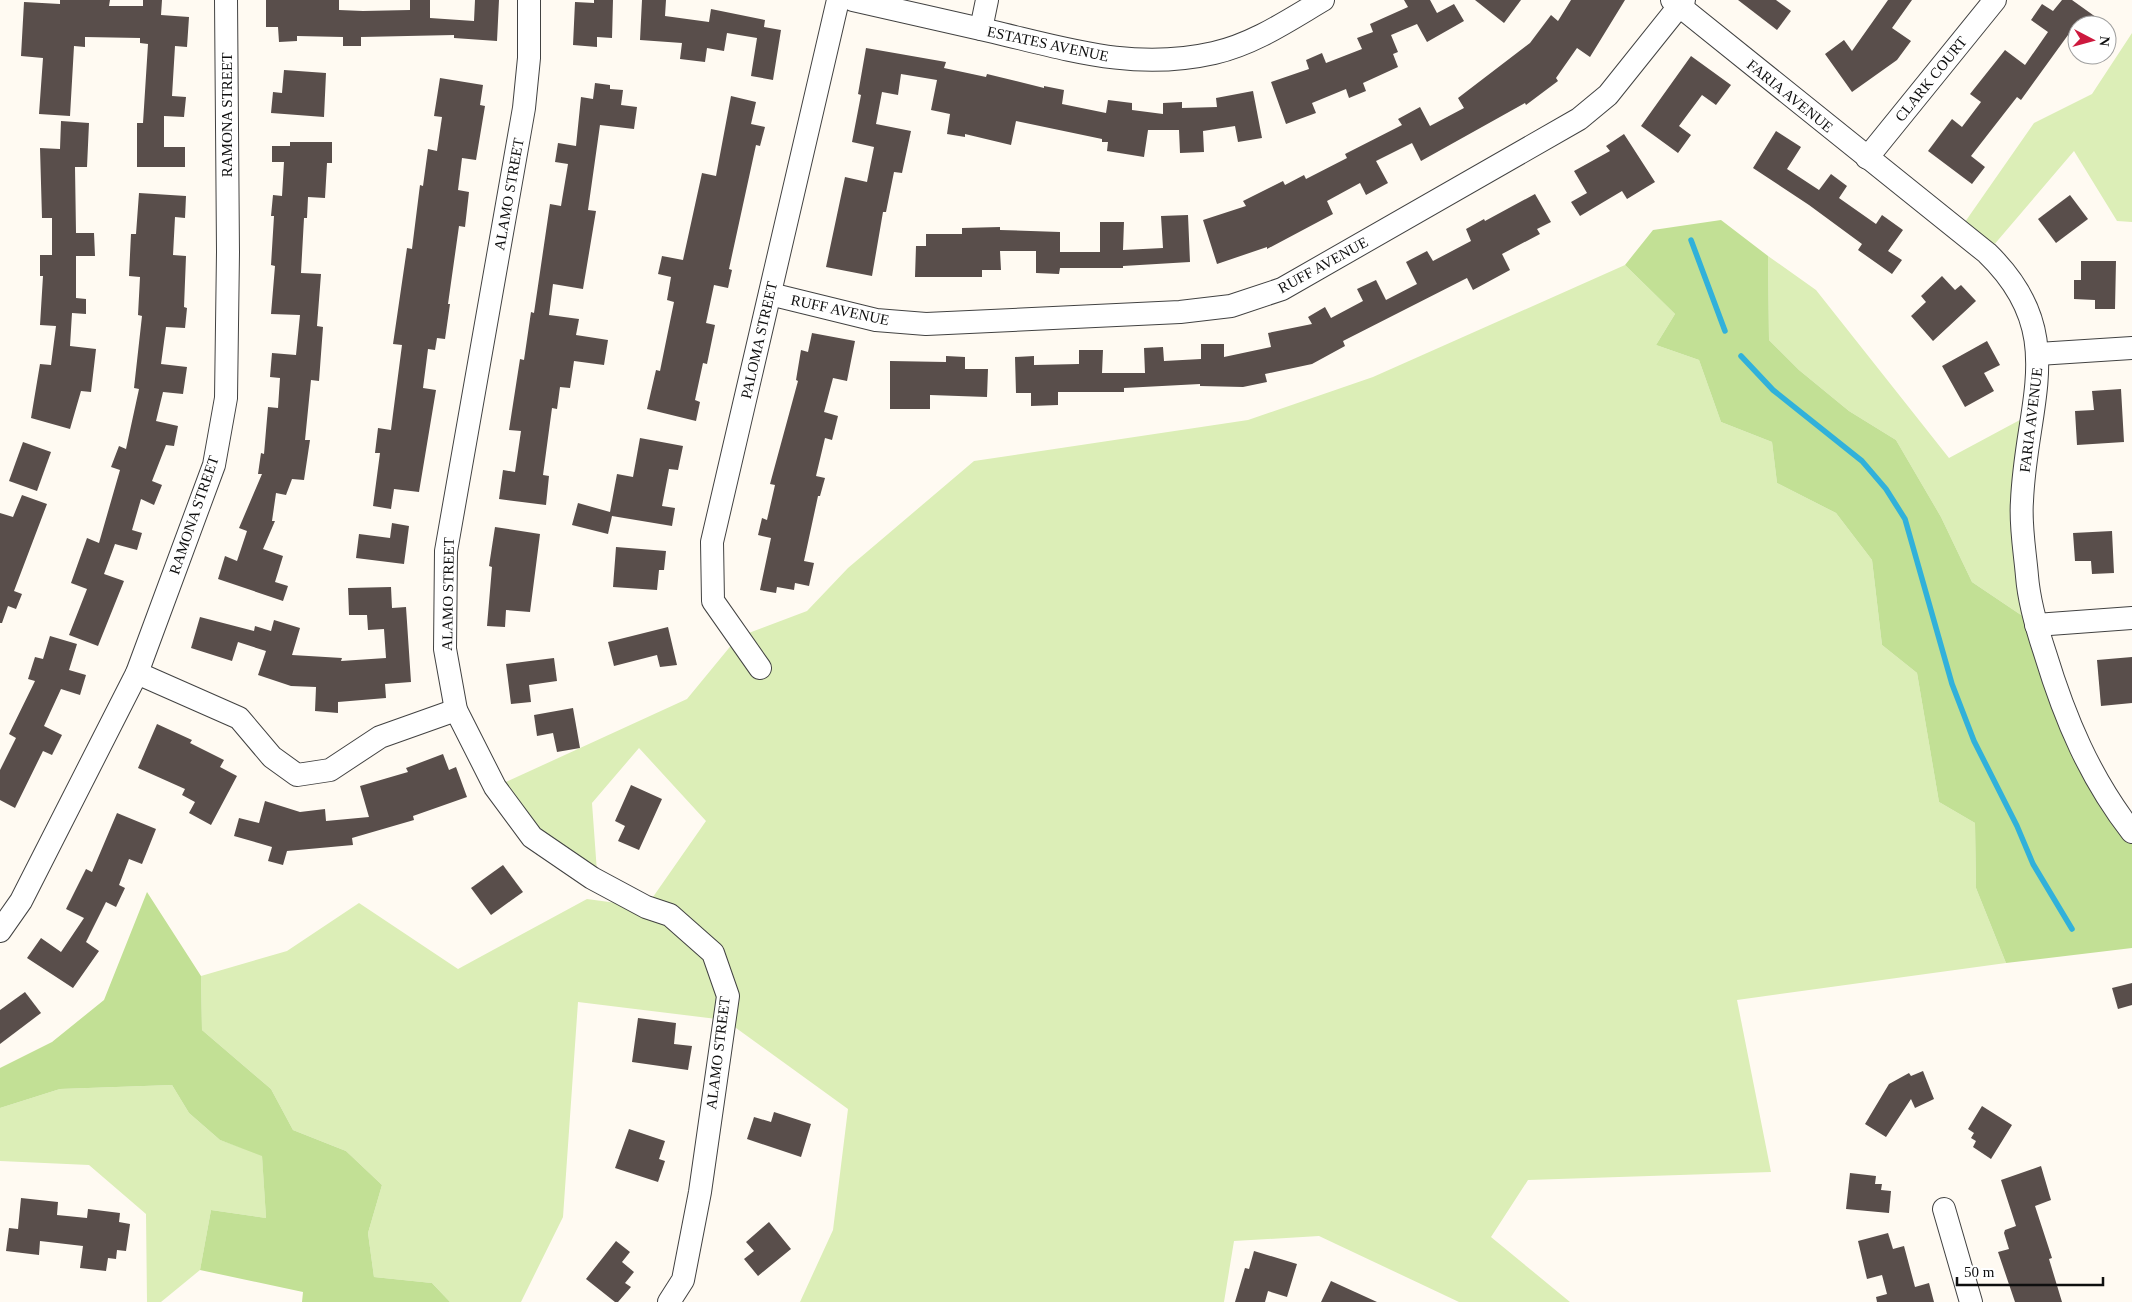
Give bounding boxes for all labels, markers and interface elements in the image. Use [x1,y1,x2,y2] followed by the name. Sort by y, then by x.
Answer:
[2067,15,2117,65] north arrow
[986,23,1110,65] street label: ESTATES AVENUE
[1892,33,1970,125] street label: CLARK COURT
[2096,35,2112,47] text: N
[219,53,235,177] street label: RAMONA STREET
[1744,57,1836,135] street label: FARIA AVENUE
[491,137,527,251] street label: ALAMO STREET
[1275,234,1371,296] street label: RUFF AVENUE
[738,280,780,400] street label: PALOMA STREET
[789,292,891,328] street label: RUFF AVENUE
[2017,367,2045,473] street label: FARIA AVENUE
[166,453,222,577] street label: RAMONA STREET
[439,537,457,651] street label: ALAMO STREET
[703,996,733,1110] street label: ALAMO STREET
[1957,1254,2103,1286] scale bar
[1964,1264,1995,1280] text: 50 m

